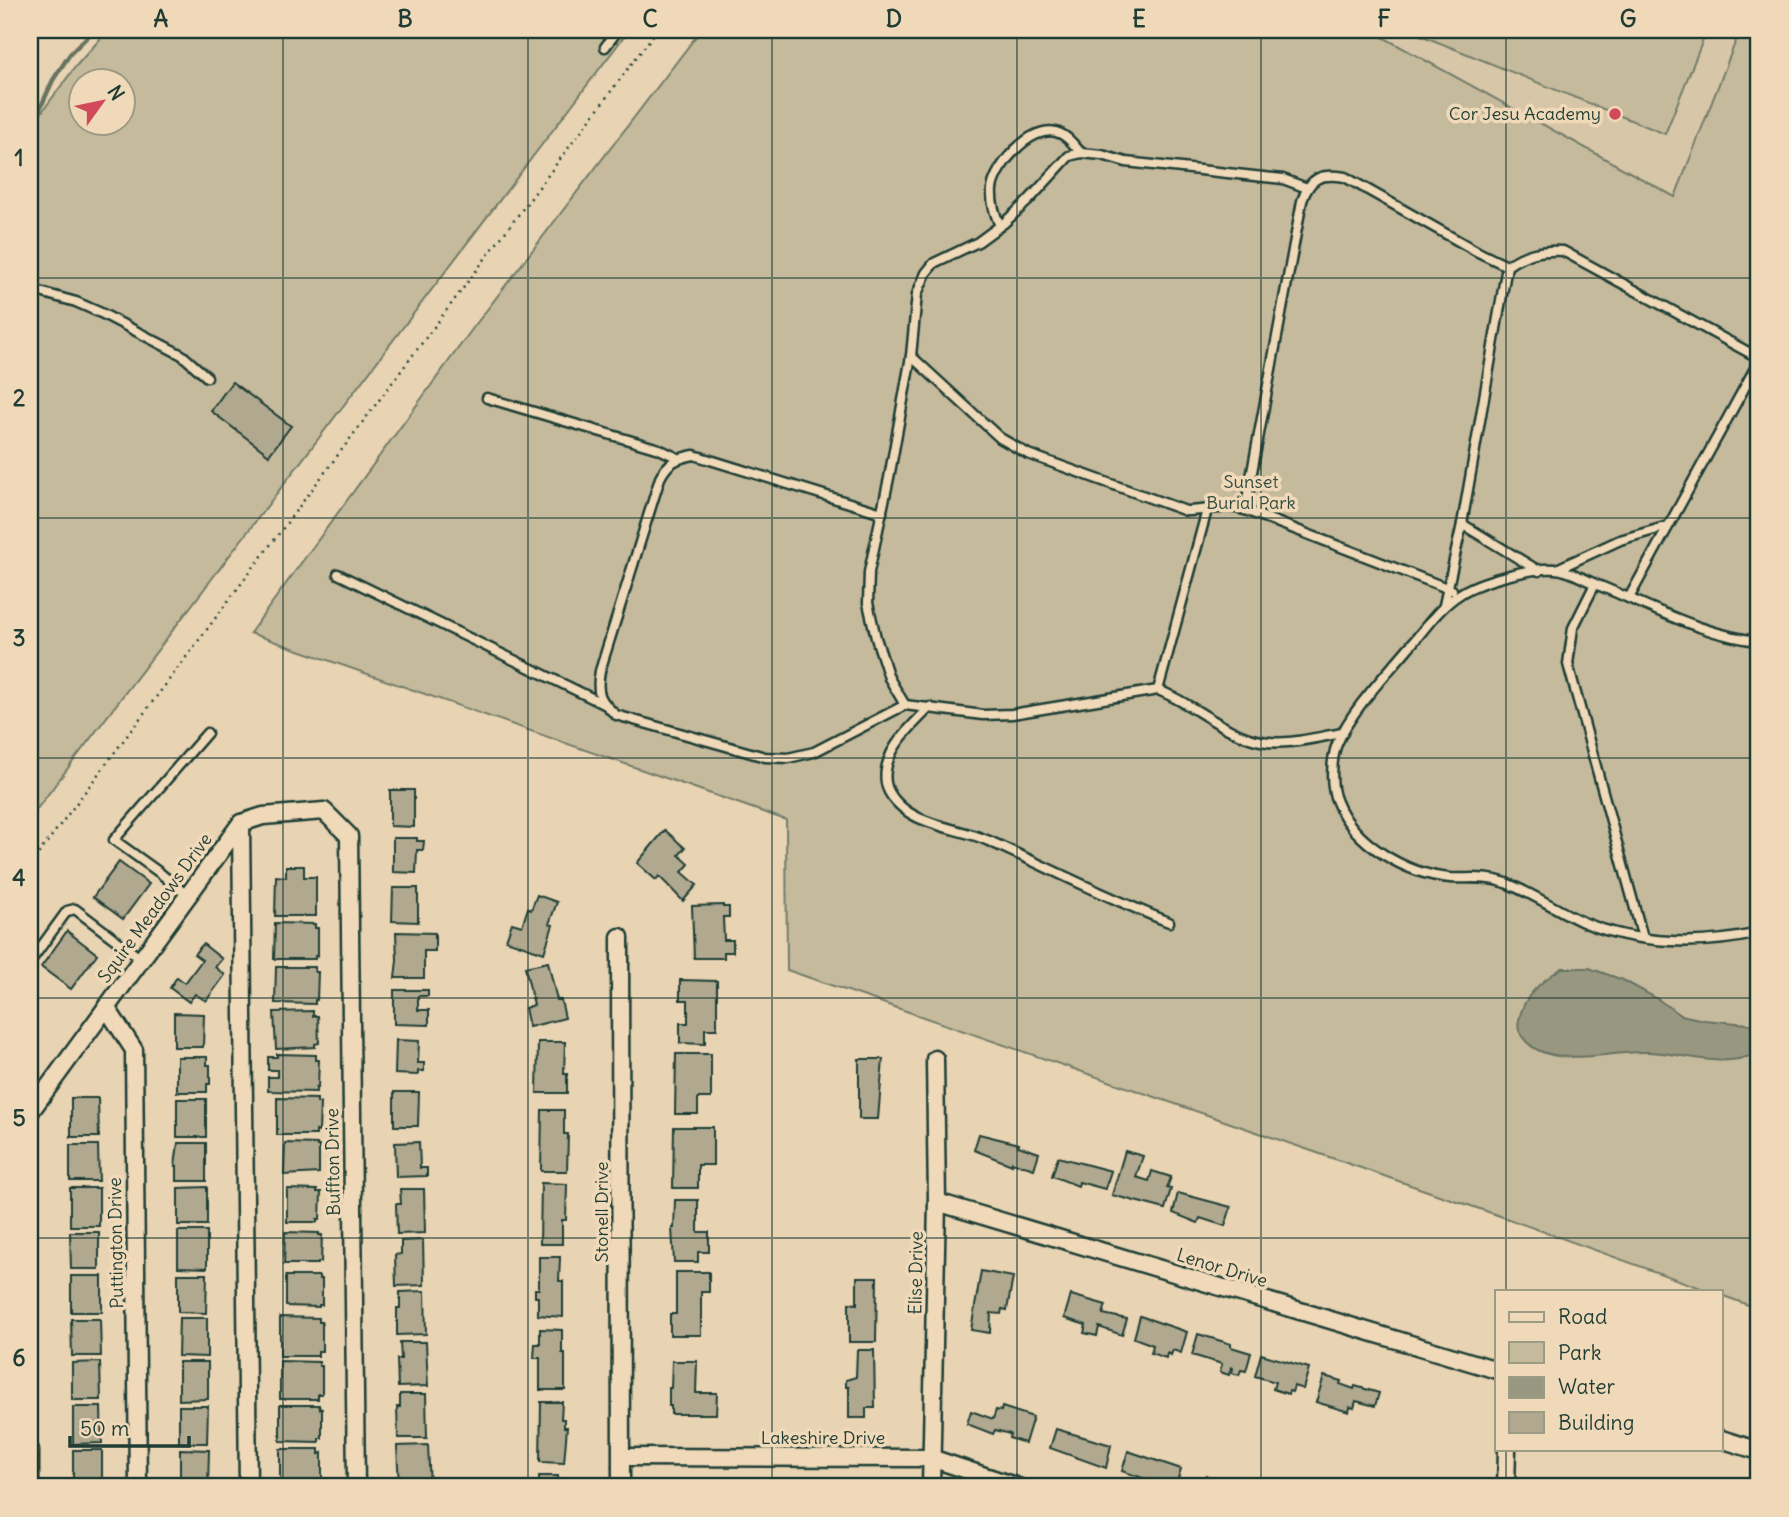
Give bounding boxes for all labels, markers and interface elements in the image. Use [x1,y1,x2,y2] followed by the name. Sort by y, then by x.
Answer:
[154,4,169,33] text: A
[397,4,413,33] text: B
[642,4,658,33] text: C
[886,4,902,33] text: D
[1132,4,1146,33] text: E
[1377,4,1391,33] text: F
[1620,4,1636,33] text: G
[66,66,136,136] north arrow
[103,81,130,105] text: N
[1449,102,1601,125] place label: Cor Jesu Academy
[1607,106,1623,122] marker: Cor Jesu Academy
[14,143,24,172] text: 1
[13,383,26,412] text: 2
[1206,470,1296,514] park label: Sunset Burial Park
[12,623,26,652] text: 3
[93,828,217,987] street label: Squire Meadows Drive
[12,863,26,892] text: 4
[12,1103,26,1132] text: 5
[320,1108,345,1216] street label: Buffton Drive
[590,1162,613,1262] street label: Stonell Drive
[103,1177,128,1309] street label: Puttington Drive
[903,1231,928,1315] street label: Elise Drive
[1174,1243,1270,1292] street label: Lenor Drive
[1495,1290,1722,1450] legend
[1558,1303,1607,1330] text: Road
[1558,1339,1601,1366] text: Park
[12,1343,26,1372] text: 6
[1558,1373,1616,1400] text: Water
[70,1405,189,1449] scale bar
[1558,1409,1634,1436] text: Building
[80,1415,129,1442] text: 50 m
[761,1426,885,1449] street label: Lakeshire Drive

